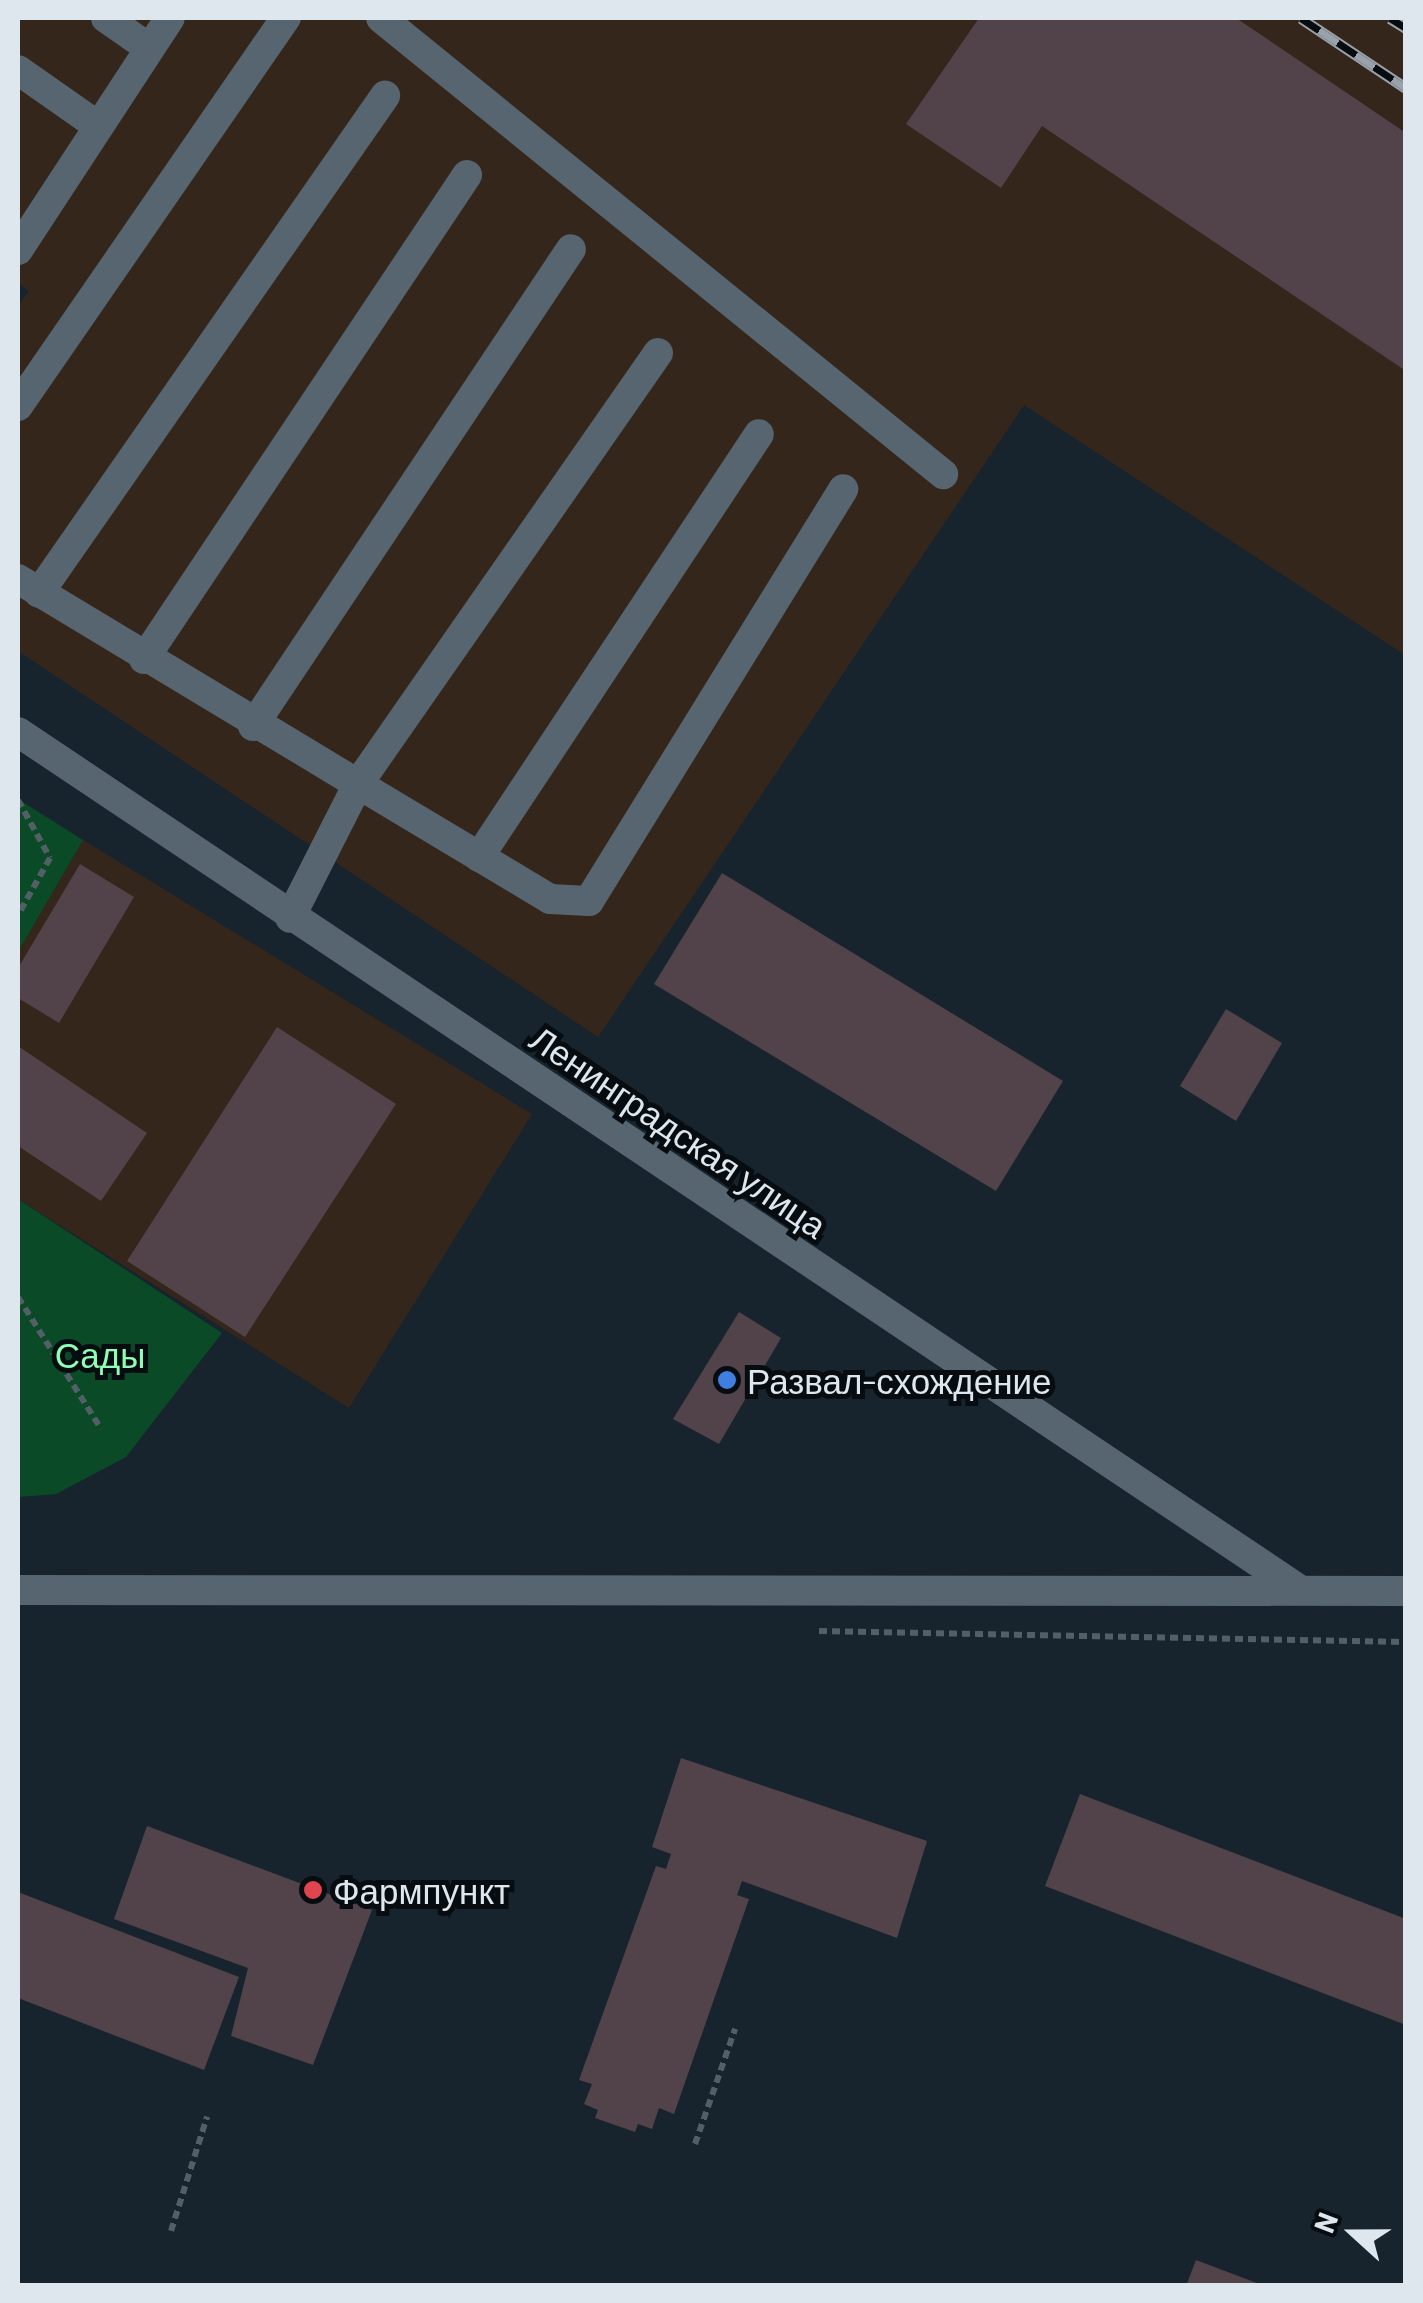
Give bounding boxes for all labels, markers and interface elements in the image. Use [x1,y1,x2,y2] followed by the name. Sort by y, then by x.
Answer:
[523,1016,835,1246] street label: Ленинградская улица
[55,1333,145,1375] park label: Сады
[747,1359,1052,1401] place label: Развал-схождение
[716,1369,738,1391] marker: Развал-схождение
[333,1869,510,1911] place label: Фармпункт
[302,1879,324,1901] marker: Фармпункт
[1303,2183,1403,2283] north arrow
[1306,2207,1344,2237] text: N

